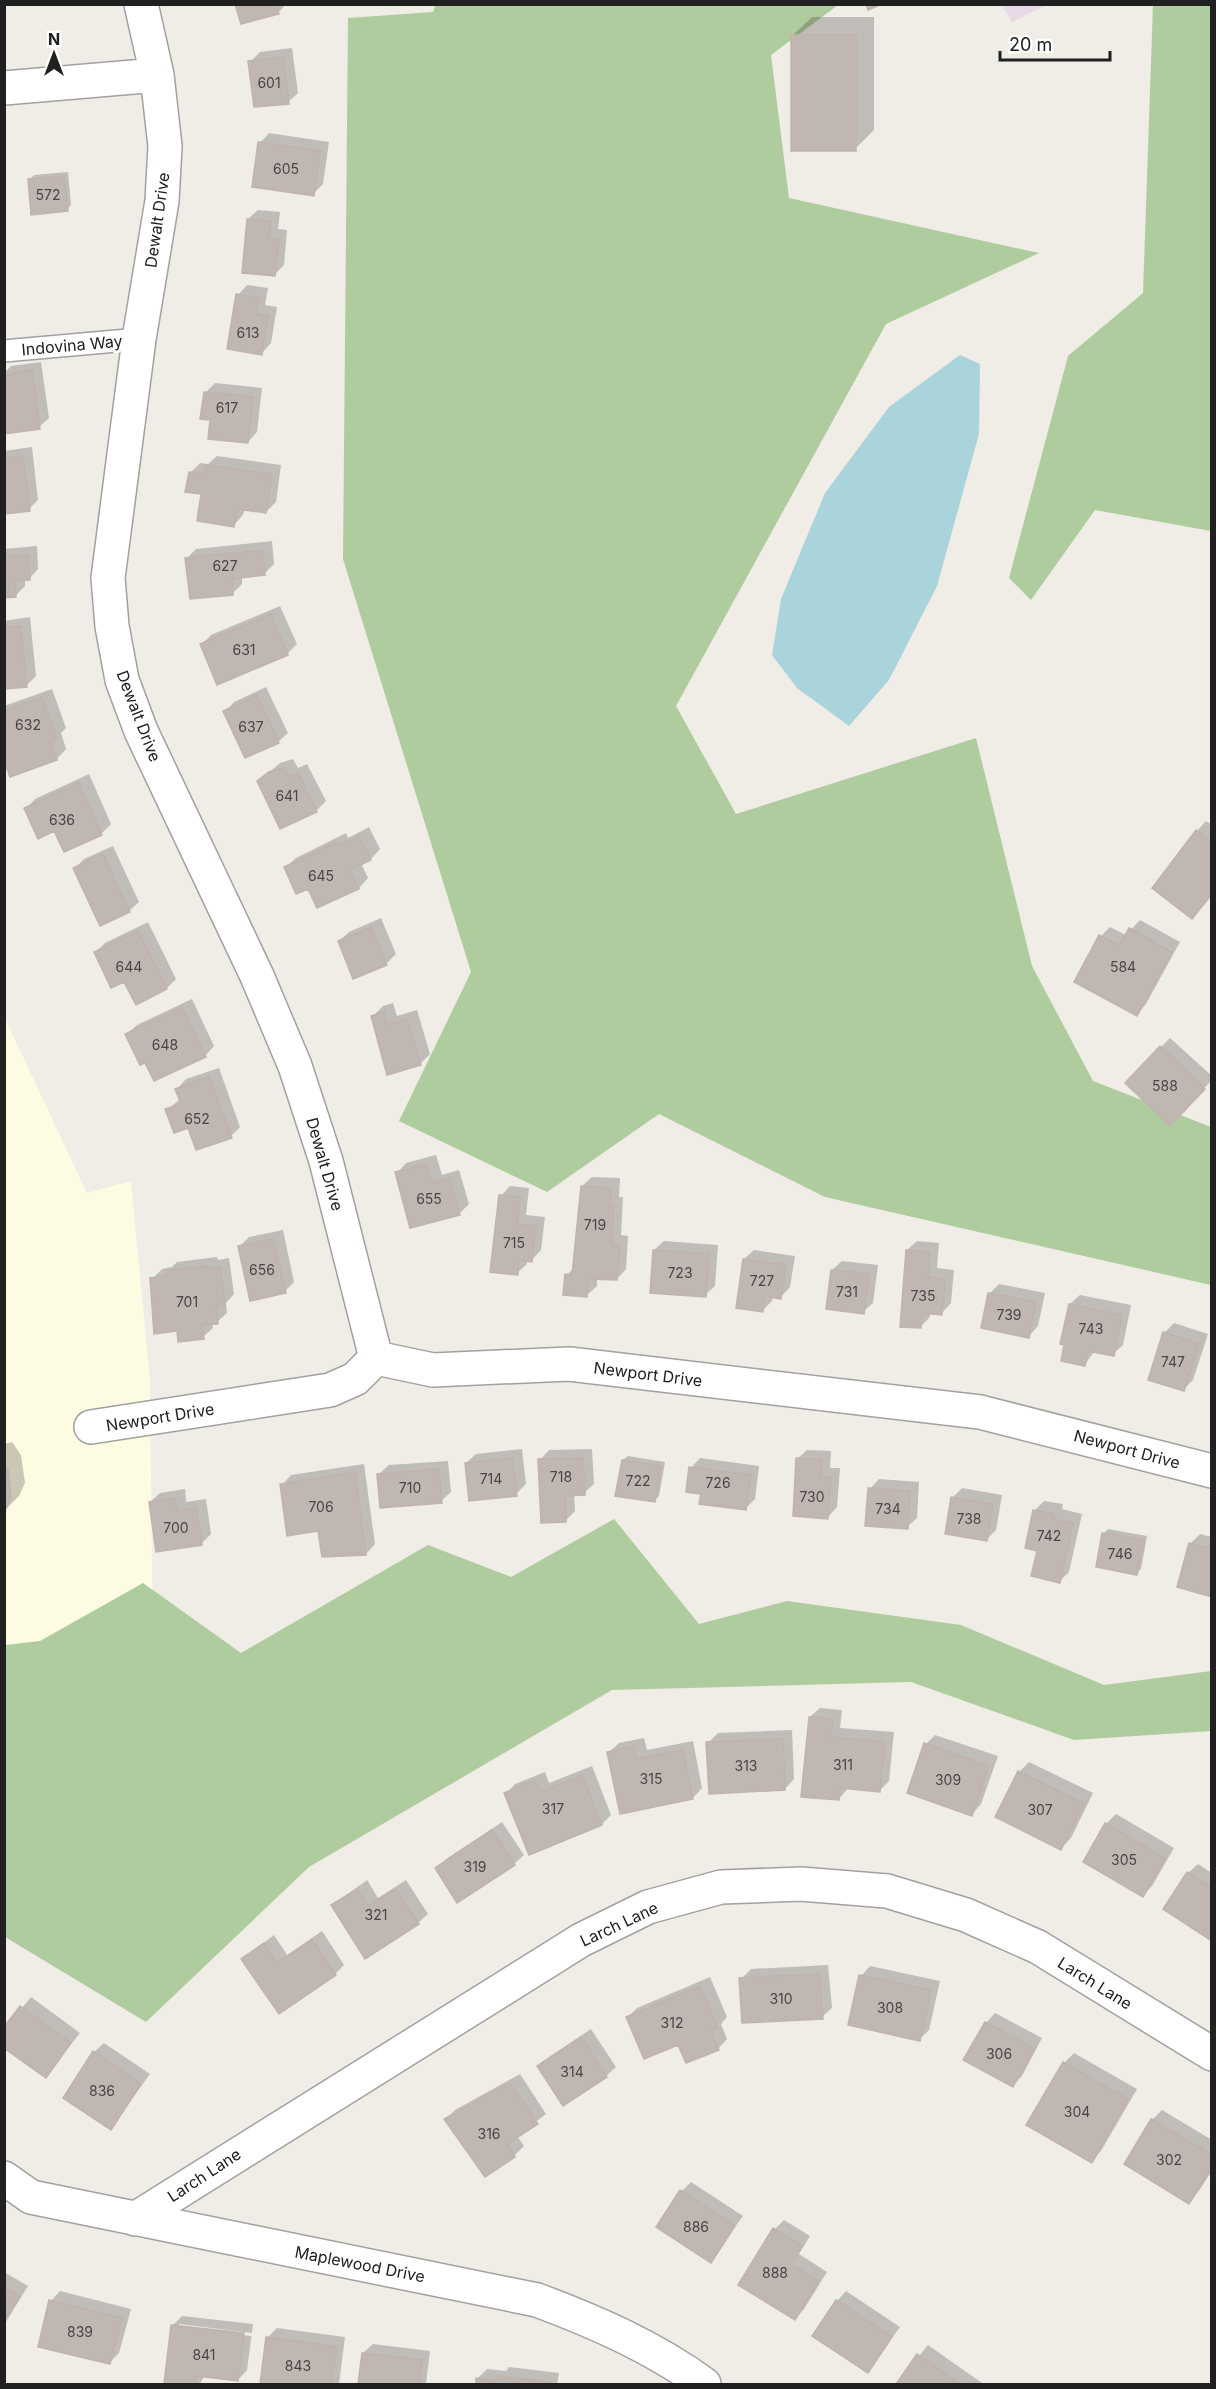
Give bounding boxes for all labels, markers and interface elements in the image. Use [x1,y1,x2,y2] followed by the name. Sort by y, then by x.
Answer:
[24,24,84,84] north arrow
[1000,24,1110,62] scale bar
[48,29,60,49] text: N
[1009,34,1052,55] text: 20 m
[257,74,281,91] house number: 601
[273,160,299,177] house number: 605
[140,171,174,269] street label: Dewalt Drive
[36,186,60,203] house number: 572
[236,324,260,341] house number: 613
[21,331,123,359] street label: Indovina Way
[216,399,238,416] house number: 617
[212,557,238,574] house number: 627
[232,641,256,658] house number: 631
[112,668,166,764] street label: Dewalt Drive
[15,716,41,733] house number: 632
[238,718,264,735] house number: 637
[275,787,299,804] house number: 641
[49,811,75,828] house number: 636
[308,867,334,884] house number: 645
[116,958,142,975] house number: 644
[1110,958,1136,975] house number: 584
[152,1036,178,1053] house number: 648
[1152,1077,1178,1094] house number: 588
[184,1110,210,1127] house number: 652
[302,1115,348,1213] street label: Dewalt Drive
[416,1190,442,1207] house number: 655
[584,1216,606,1233] house number: 719
[503,1234,525,1251] house number: 715
[249,1261,275,1278] house number: 656
[667,1264,693,1281] house number: 723
[750,1272,774,1289] house number: 727
[836,1283,858,1300] house number: 731
[911,1287,935,1304] house number: 735
[176,1293,198,1310] house number: 701
[996,1306,1022,1323] house number: 739
[1079,1320,1103,1337] house number: 743
[1161,1353,1185,1370] house number: 747
[593,1357,703,1391] street label: Newport Drive
[104,1399,216,1435] street label: Newport Drive
[1072,1425,1182,1473] street label: Newport Drive
[550,1468,572,1485] house number: 718
[480,1470,502,1487] house number: 714
[626,1472,651,1489] house number: 722
[705,1474,731,1491] house number: 726
[399,1479,421,1496] house number: 710
[799,1488,825,1505] house number: 730
[308,1498,334,1515] house number: 706
[875,1500,901,1517] house number: 734
[957,1510,982,1527] house number: 738
[163,1519,189,1536] house number: 700
[1037,1527,1061,1544] house number: 742
[1108,1545,1132,1562] house number: 746
[833,1756,853,1773] house number: 311
[735,1757,758,1774] house number: 313
[640,1770,662,1787] house number: 315
[935,1771,961,1788] house number: 309
[542,1800,564,1817] house number: 317
[1027,1801,1053,1818] house number: 307
[1111,1851,1137,1868] house number: 305
[463,1858,487,1875] house number: 319
[577,1897,661,1951] street label: Larch Lane
[365,1906,387,1923] house number: 321
[1054,1952,1136,2014] street label: Larch Lane
[769,1990,793,2007] house number: 310
[877,1999,903,2016] house number: 308
[661,2014,683,2031] house number: 312
[986,2045,1012,2062] house number: 306
[560,2063,584,2080] house number: 314
[89,2082,115,2099] house number: 836
[1064,2103,1090,2120] house number: 304
[477,2125,501,2142] house number: 316
[163,2144,245,2206] street label: Larch Lane
[1156,2151,1182,2168] house number: 302
[683,2218,709,2235] house number: 886
[293,2242,427,2286] street label: Maplewood Drive
[762,2264,788,2281] house number: 888
[67,2323,93,2340] house number: 839
[192,2346,216,2363] house number: 841
[285,2357,311,2374] house number: 843

